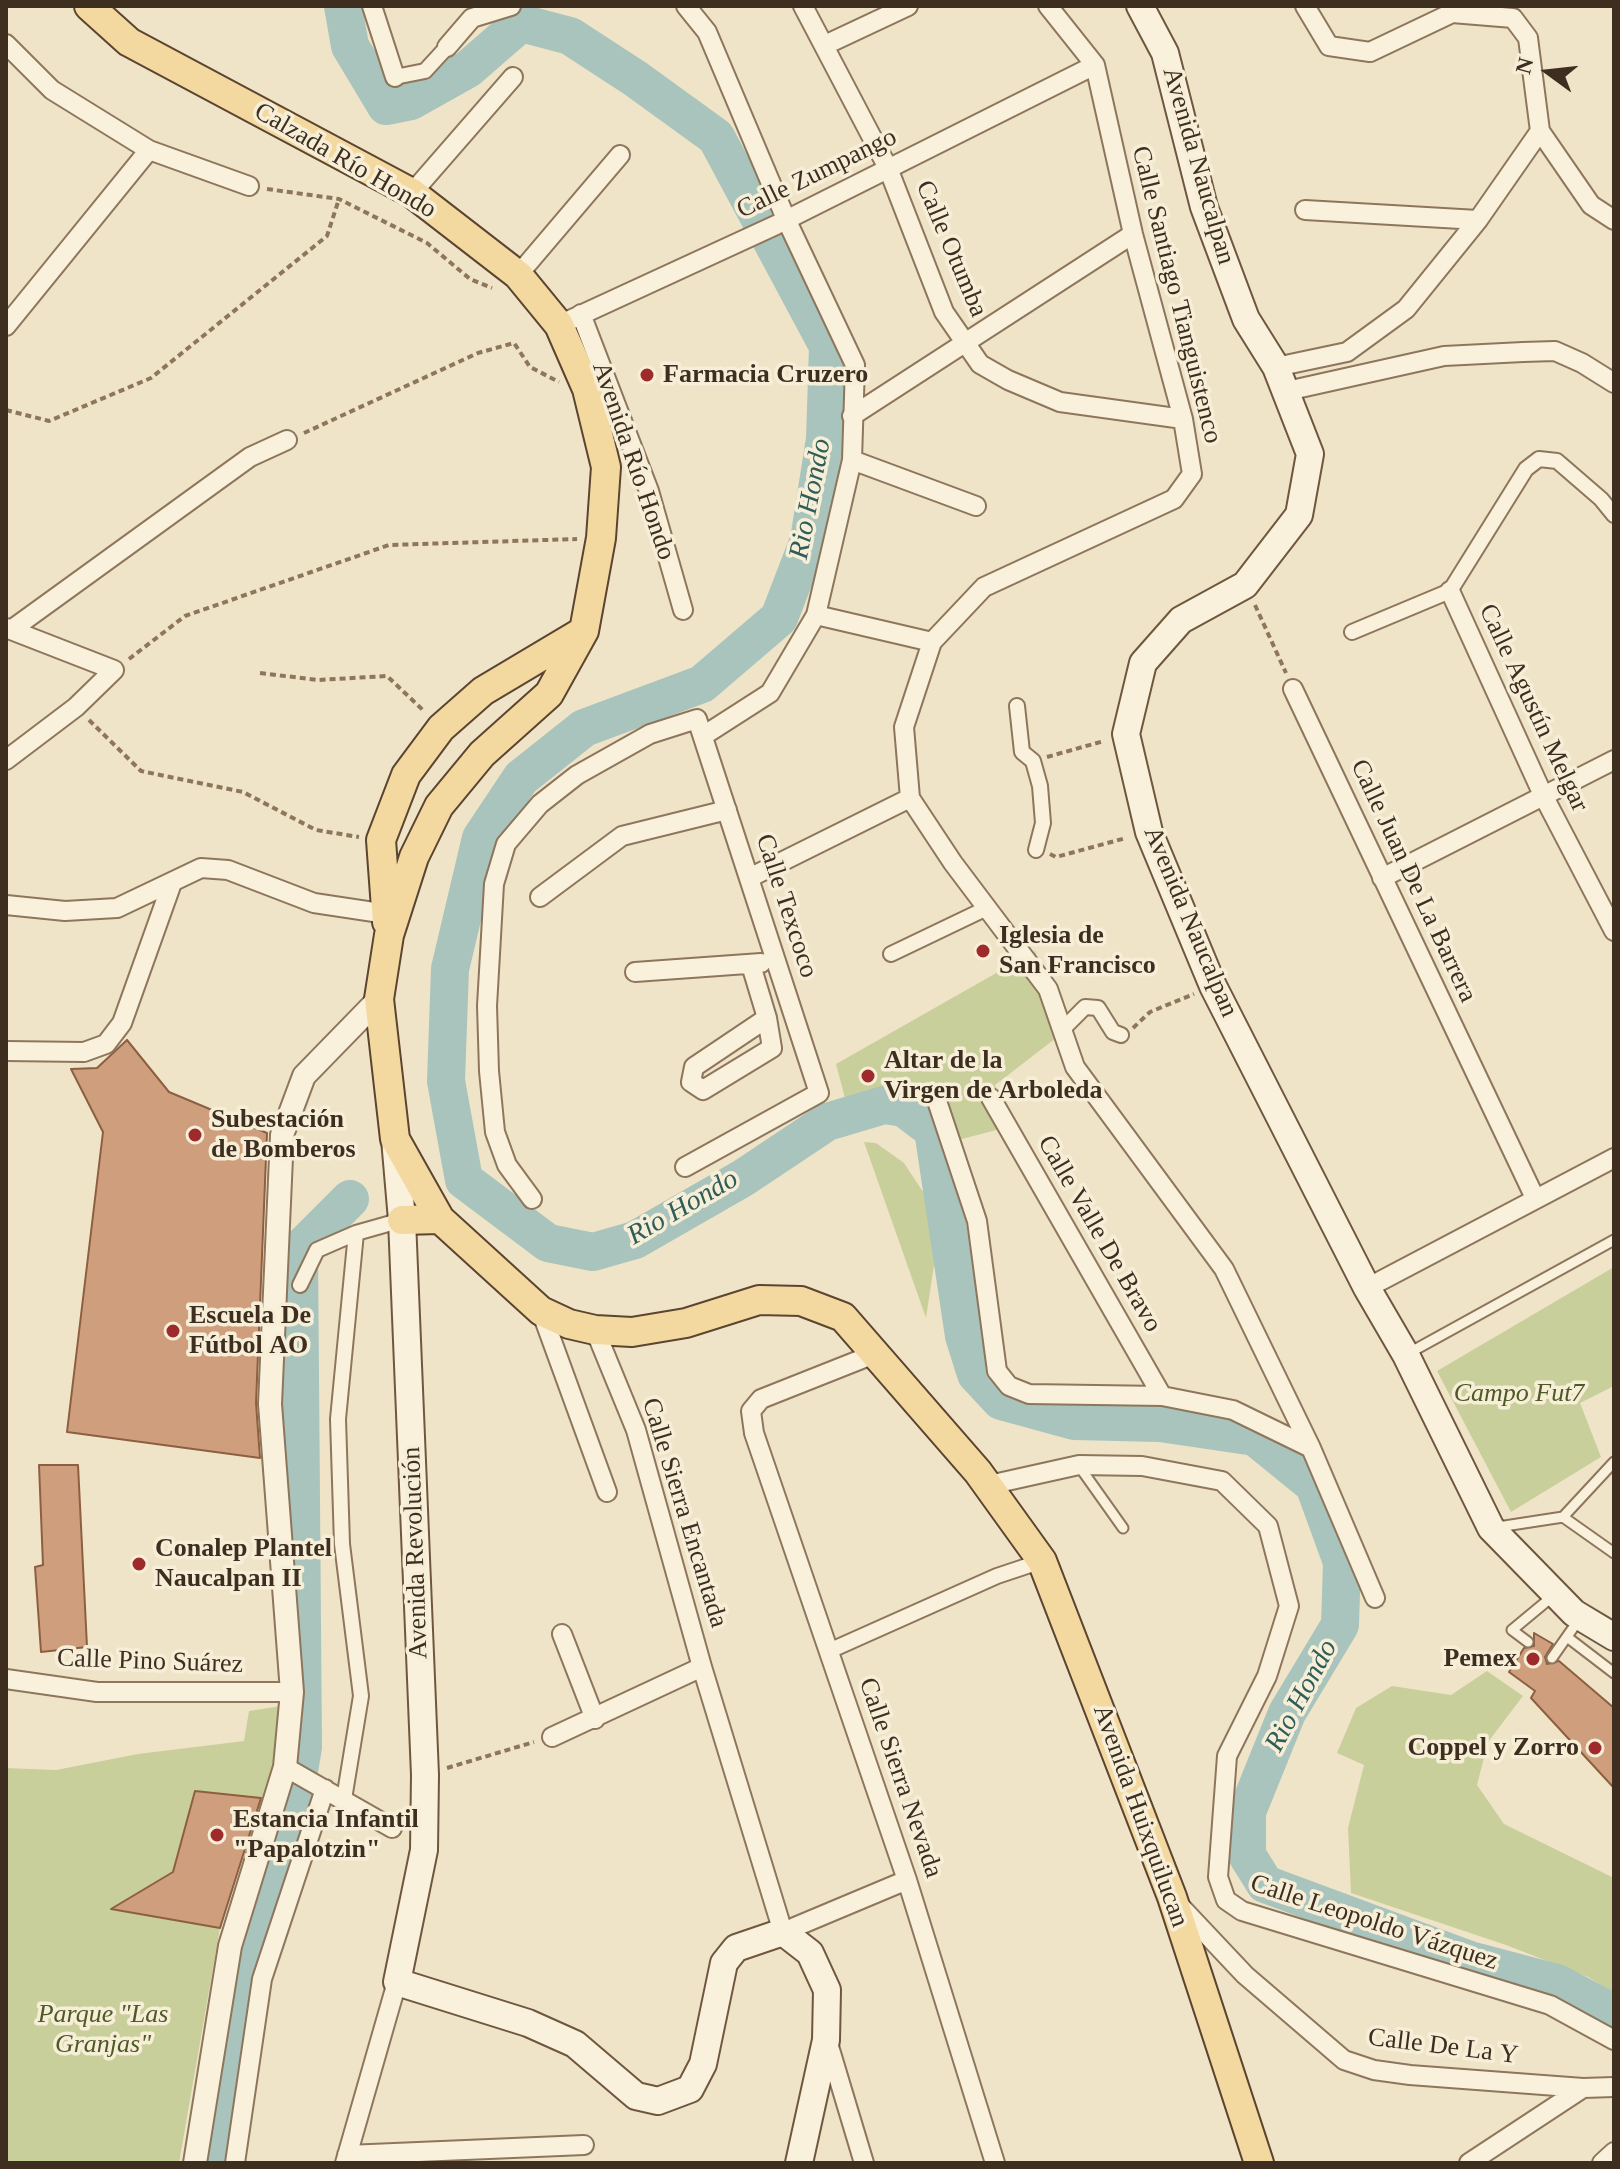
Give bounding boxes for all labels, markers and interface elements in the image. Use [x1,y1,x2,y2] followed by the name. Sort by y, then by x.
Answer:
[1508,32,1588,112] north arrow
[1510,55,1538,77] text: N
[1155,64,1241,268] street label: Avenida Naucalpan
[248,96,442,226] street label: Calzada Río Hondo
[732,122,902,226] street label: Calle Zumpango
[1124,143,1228,447] street label: Calle Santiago Tianguistenco
[908,176,994,322] street label: Calle Otumba
[584,358,682,564] street label: Avenida Río Hondo
[663,359,868,391] place label: Farmacia Cruzero
[638,366,656,384] marker: Farmacia Cruzero
[783,436,839,562] water label: Rio Hondo
[1471,599,1595,817] street label: Calle Agustín Melgar
[1343,755,1483,1007] street label: Calle Juan De La Barrera
[1136,822,1244,1022] street label: Avenida Naucalpan
[748,830,824,982] street label: Calle Texcoco
[999,920,1156,982] place label: Iglesia de San Francisco
[974,942,992,960] marker: Iglesia de San Francisco
[884,1045,1103,1106] place label: Altar de la Virgen de Arboleda
[859,1067,877,1085] marker: Altar de la Virgen de Arboleda
[211,1104,356,1166] place label: Subestación de Bomberos
[186,1126,204,1144] marker: Subestación de Bomberos
[1030,1130,1168,1338] street label: Calle Valle De Bravo
[622,1163,744,1253] water label: Rio Hondo
[189,1300,311,1362] place label: Escuela De Fútbol AO
[164,1322,182,1340] marker: Escuela De Fútbol AO
[1454,1378,1584,1410] park label: Campo Fut7
[634,1395,734,1631] street label: Calle Sierra Encantada
[397,1446,435,1660] street label: Avenida Revolución
[155,1533,332,1594] place label: Conalep Plantel Naucalpan II
[130,1555,148,1573] marker: Conalep Plantel Naucalpan II
[1259,1634,1345,1758] water label: Rio Hondo
[56,1643,244,1681] street label: Calle Pino Suárez
[1443,1643,1517,1675] place label: Pemex
[1524,1650,1542,1668] marker: Pemex
[851,1674,949,1882] street label: Calle Sierra Nevada
[1085,1701,1195,1931] street label: Avenida Huixquilucan
[1408,1732,1579,1764] place label: Coppel y Zorro
[1586,1739,1604,1757] marker: Coppel y Zorro
[233,1804,419,1866] place label: Estancia Infantil "Papalotzin"
[208,1826,226,1844] marker: Estancia Infantil "Papalotzin"
[1246,1868,1502,1978] street label: Calle Leopoldo Vázquez
[38,1999,168,2060] park label: Parque "Las Granjas"
[1366,2022,1520,2072] street label: Calle De La Y

